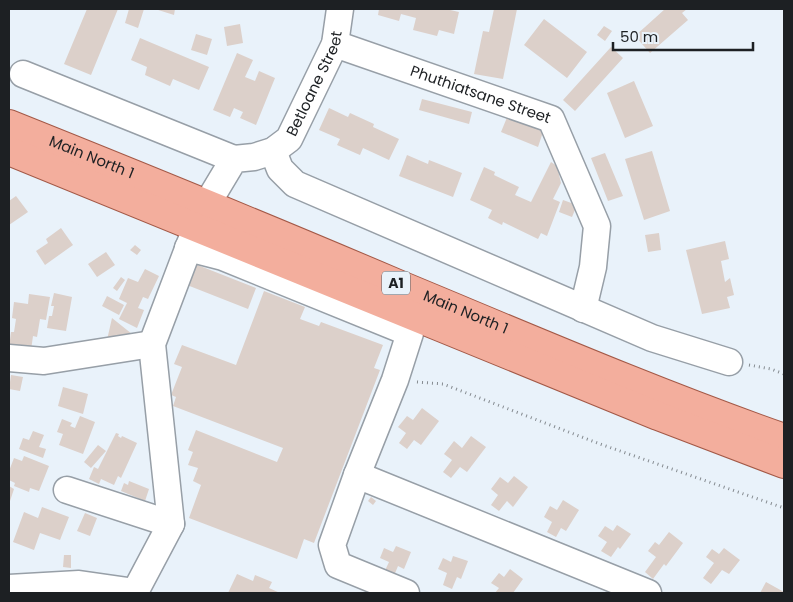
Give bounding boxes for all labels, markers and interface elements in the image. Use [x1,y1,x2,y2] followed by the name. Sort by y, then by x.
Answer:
[613,20,753,52] scale bar
[620,26,658,47] text: 50 m
[281,30,347,140] street label: Betloane Street
[408,60,554,128] street label: Phuthiatsane Street
[46,130,137,183] street label: Main North 1
[382,272,410,294] road number: A1
[420,285,512,339] street label: Main North 1

